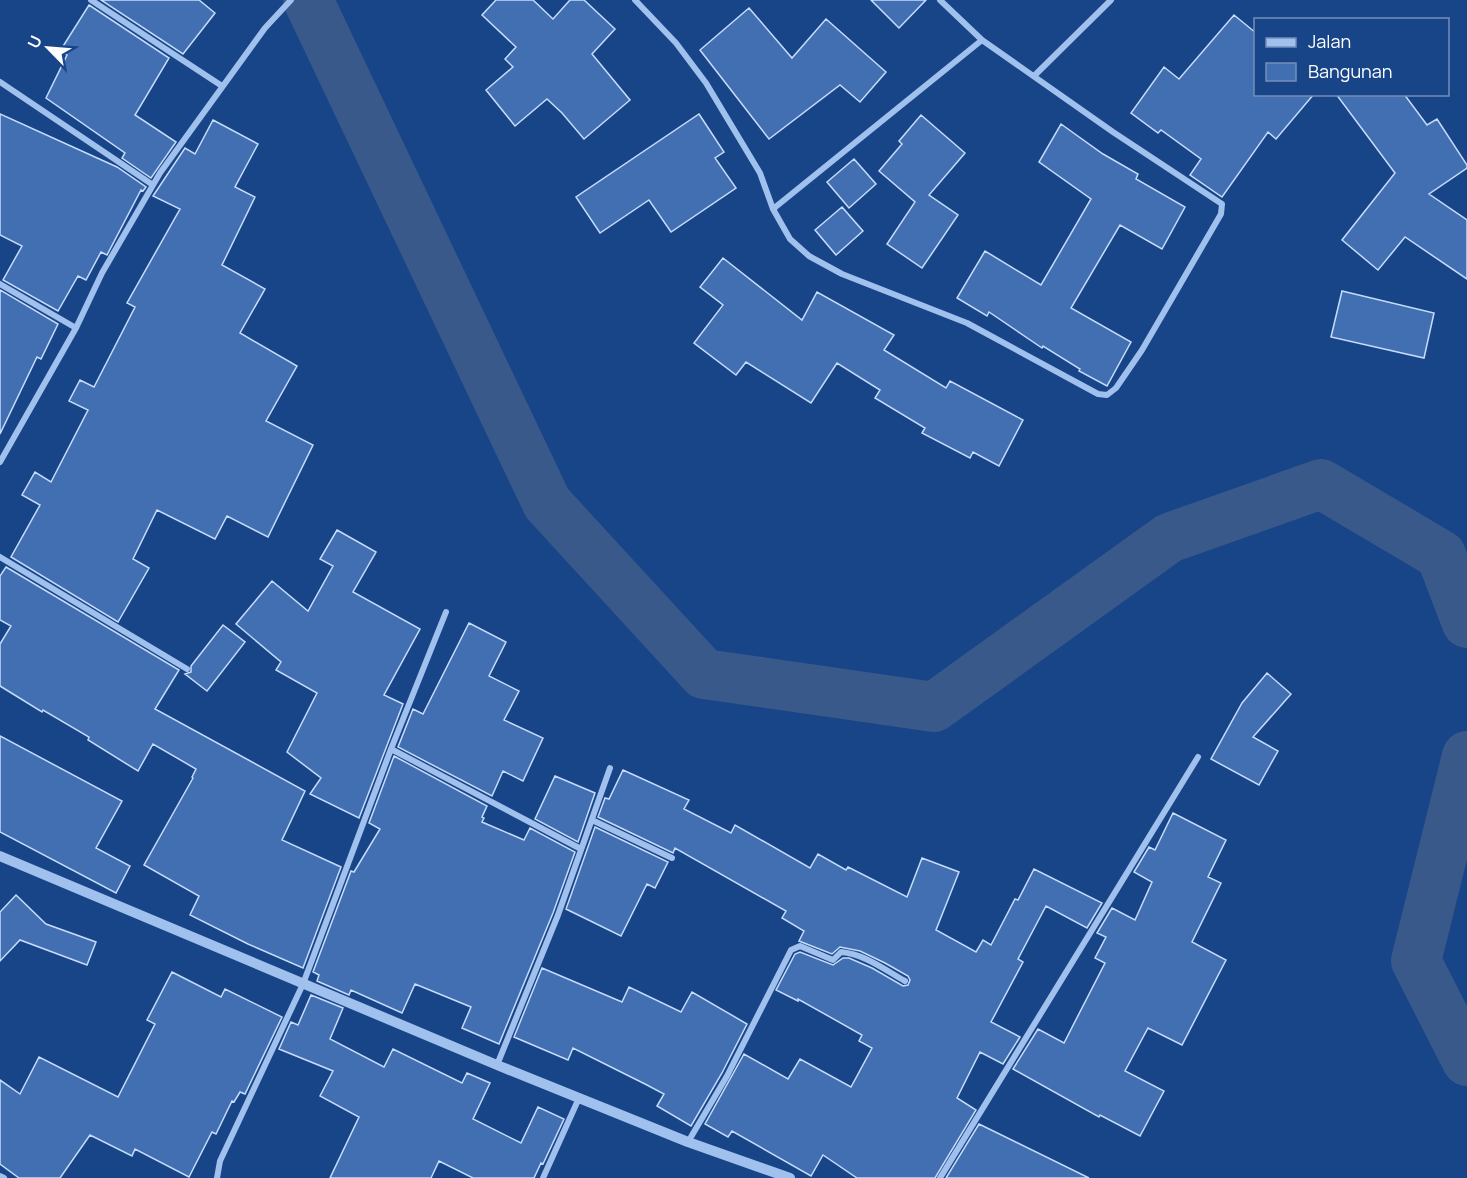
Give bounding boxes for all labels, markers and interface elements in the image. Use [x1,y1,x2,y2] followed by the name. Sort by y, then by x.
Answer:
[18,18,78,78] north arrow
[1254,18,1449,96] legend
[1308,29,1351,53] text: Jalan
[22,32,47,52] text: U
[1308,59,1392,83] text: Bangunan

